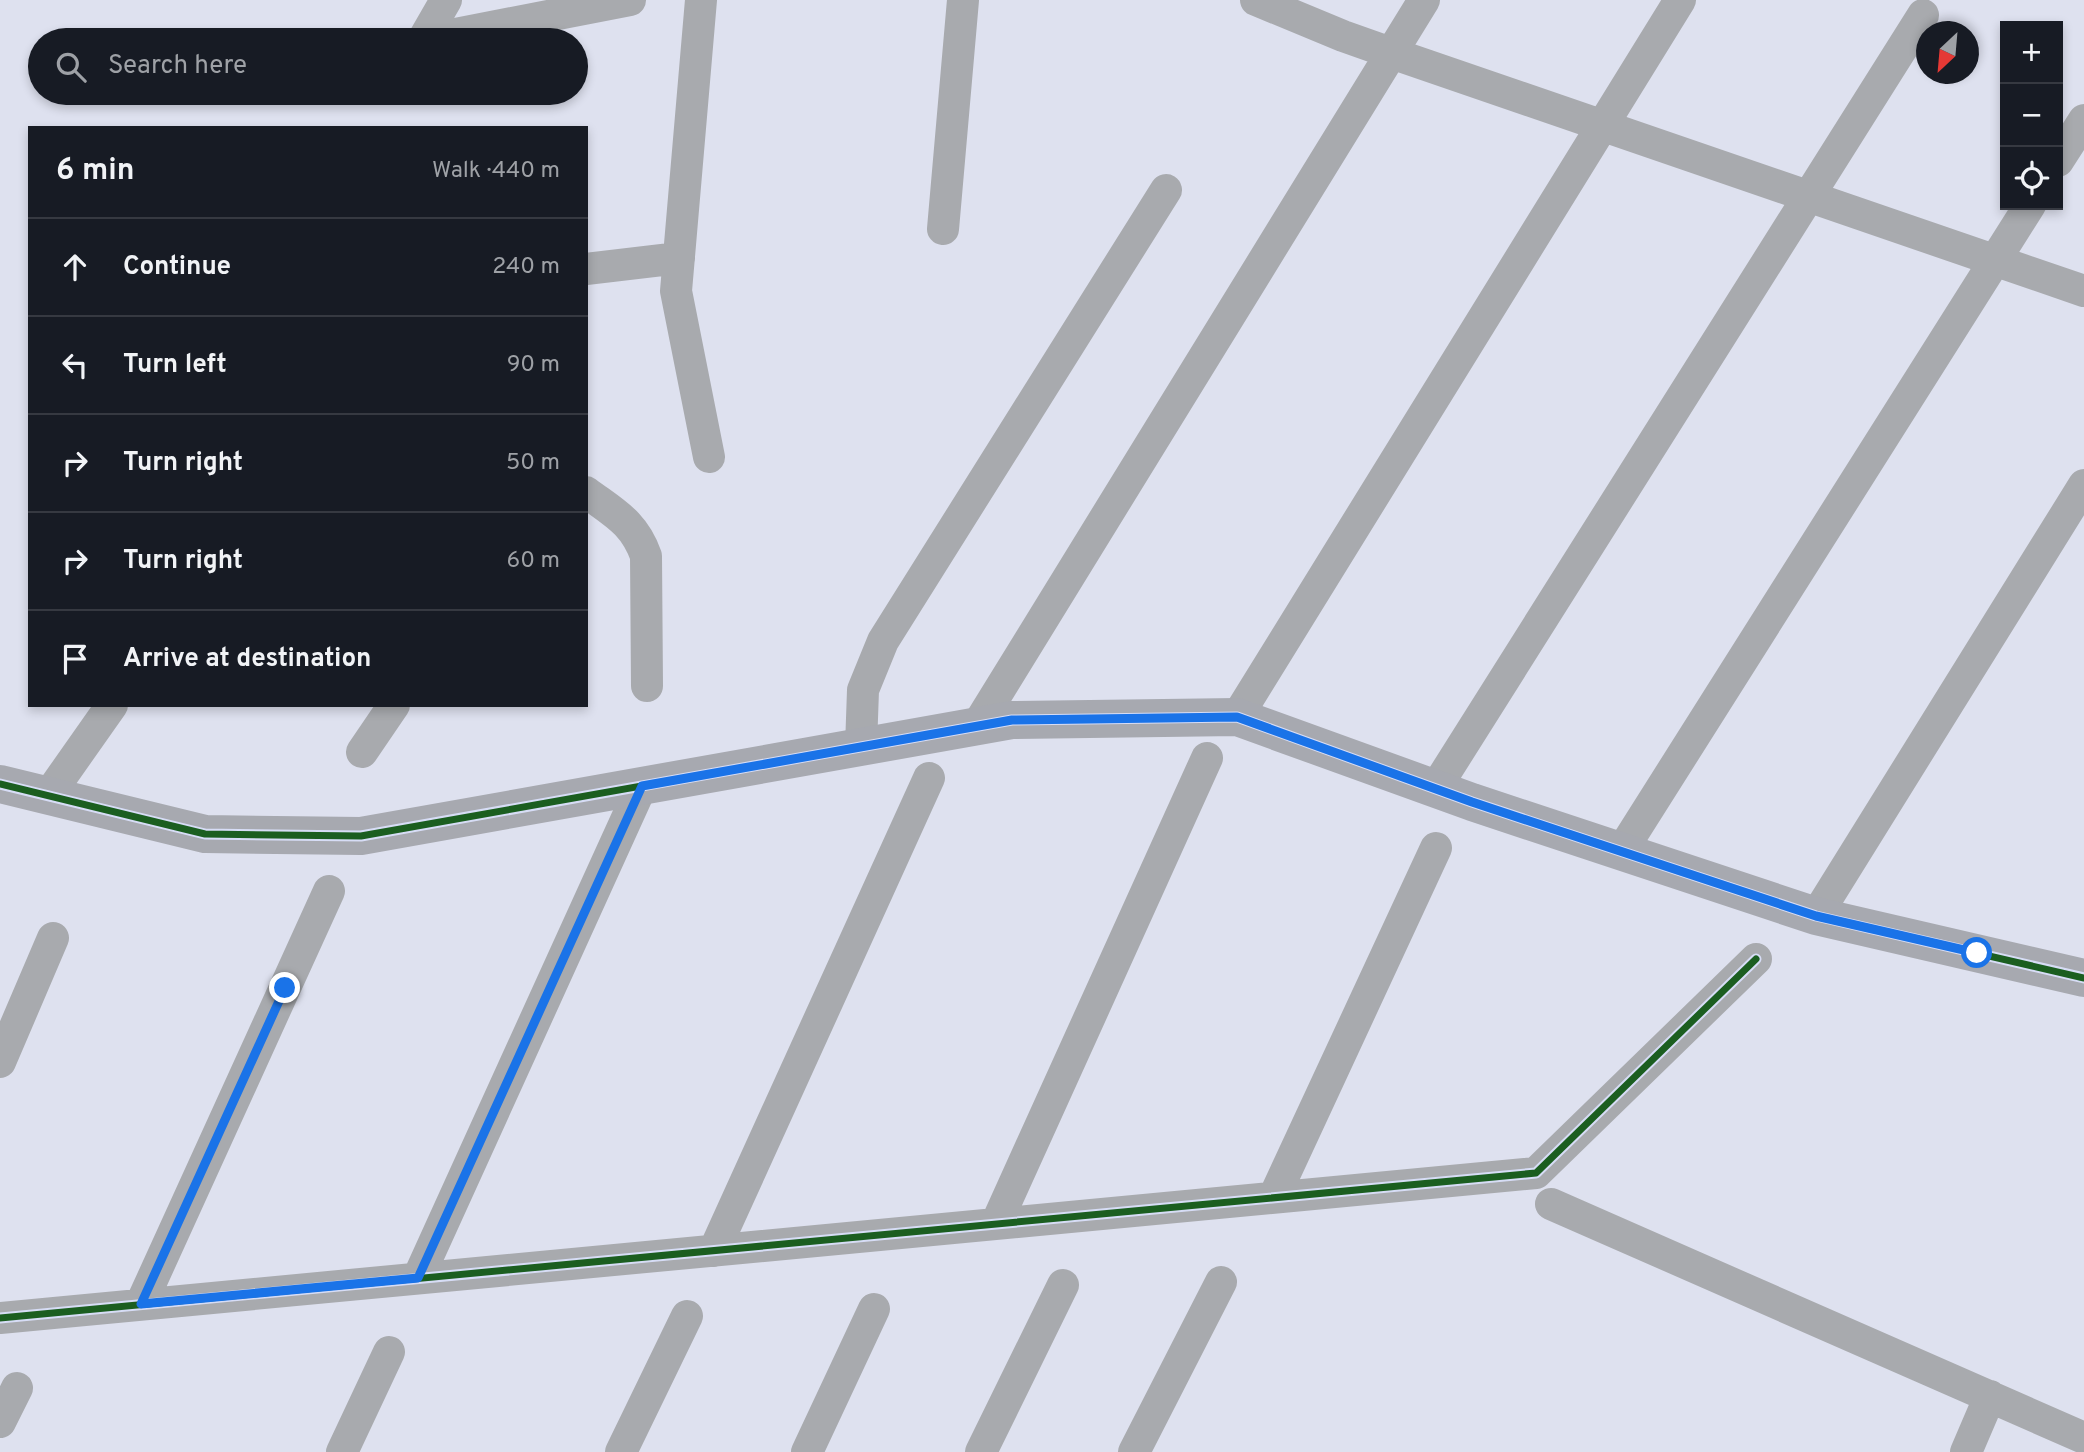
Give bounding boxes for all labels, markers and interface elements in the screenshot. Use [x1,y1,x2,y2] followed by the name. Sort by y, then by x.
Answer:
[1916,21,1979,84] north arrow
[2000,21,2063,210] map controls
[2000,21,2063,84] button: +
[28,28,588,105] search box
[52,48,90,86] icon: search
[108,50,247,83] text: Search here
[2000,84,2063,147] button: −
[2000,147,2063,210] button: locate
[56,153,134,190] text: 6 min
[432,157,560,186] text: Walk · 440 m
[56,248,94,286] icon: ahead
[123,251,231,284] text: Continue
[492,253,560,282] text: 240 m
[56,346,94,384] icon: left
[123,349,227,382] text: Turn left
[507,351,560,380] text: 90 m
[56,444,94,482] icon: right
[123,447,243,480] text: Turn right
[506,449,560,478] text: 50 m
[56,542,94,580] icon: right
[123,545,243,578] text: Turn right
[507,547,560,576] text: 60 m
[56,640,94,678] icon: arrive
[123,643,371,676] text: Arrive at destination
[1961,937,1992,968] route start
[269,972,300,1003] route end

